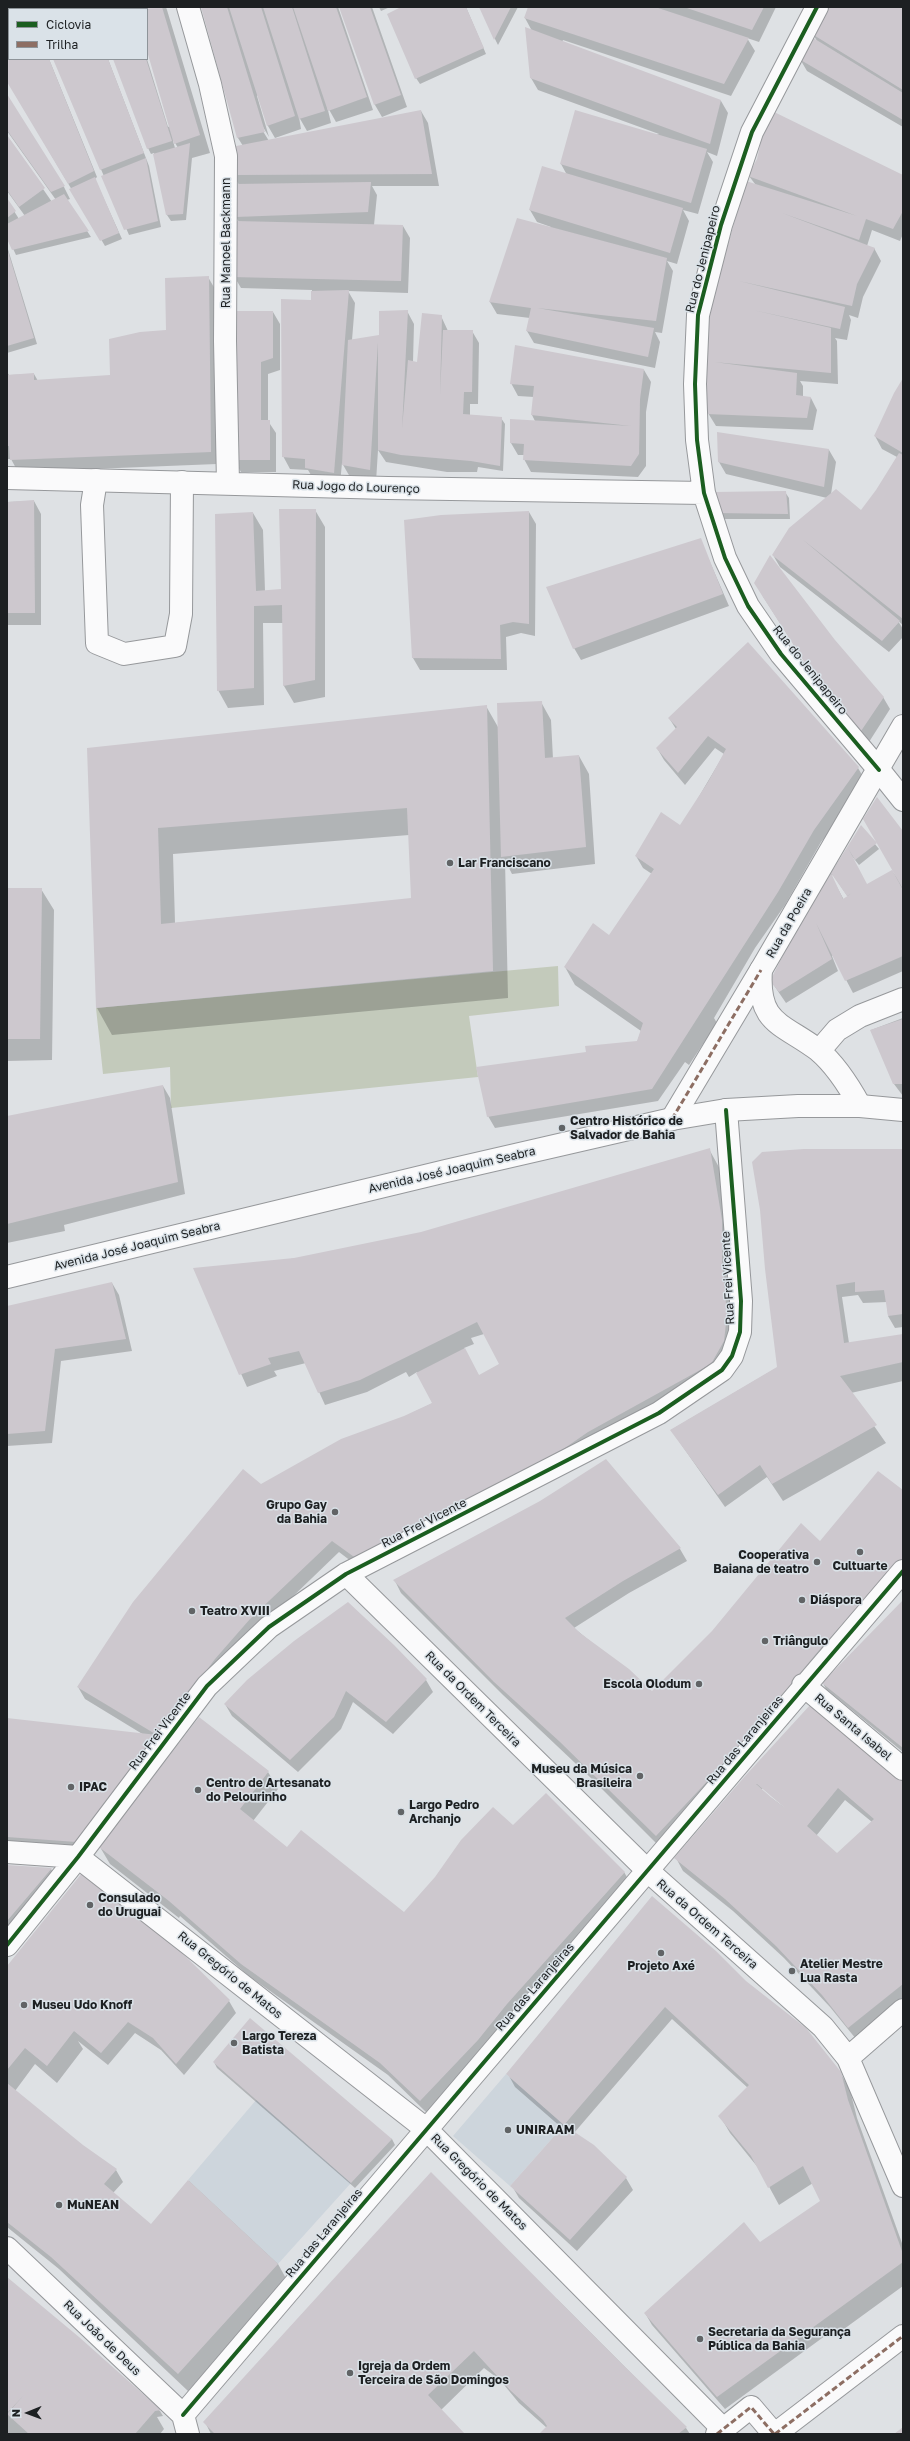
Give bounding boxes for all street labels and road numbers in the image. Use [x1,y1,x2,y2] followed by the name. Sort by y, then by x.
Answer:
[219,178,233,308] street label: Rua Manoel Backmann
[683,204,723,314] street label: Rua do Jenipapeiro
[292,478,420,496] street label: Rua Jogo do Lourenço
[770,623,850,717] street label: Rua do Jenipapeiro
[763,885,815,961] street label: Rua da Poeira
[367,1144,537,1196] street label: Avenida José Joaquim Seabra
[52,1218,222,1274] street label: Avenida José Joaquim Seabra
[718,1231,738,1325] street label: Rua Frei Vicente
[379,1495,469,1551] street label: Rua Frei Vicente
[422,1648,524,1750] street label: Rua da Ordem Terceira
[126,1689,194,1773] street label: Rua Frei Vicente
[811,1691,895,1763] street label: Rua Santa Isabel
[703,1692,787,1788] street label: Rua das Laranjeiras
[653,1876,761,1972] street label: Rua da Ordem Terceira
[175,1928,285,2022] street label: Rua Gregório de Matos
[493,1940,577,2034] street label: Rua das Laranjeiras
[428,2131,530,2233] street label: Rua Gregório de Matos
[282,2185,366,2281] street label: Rua das Laranjeiras
[60,2297,144,2379] street label: Rua João de Deus

